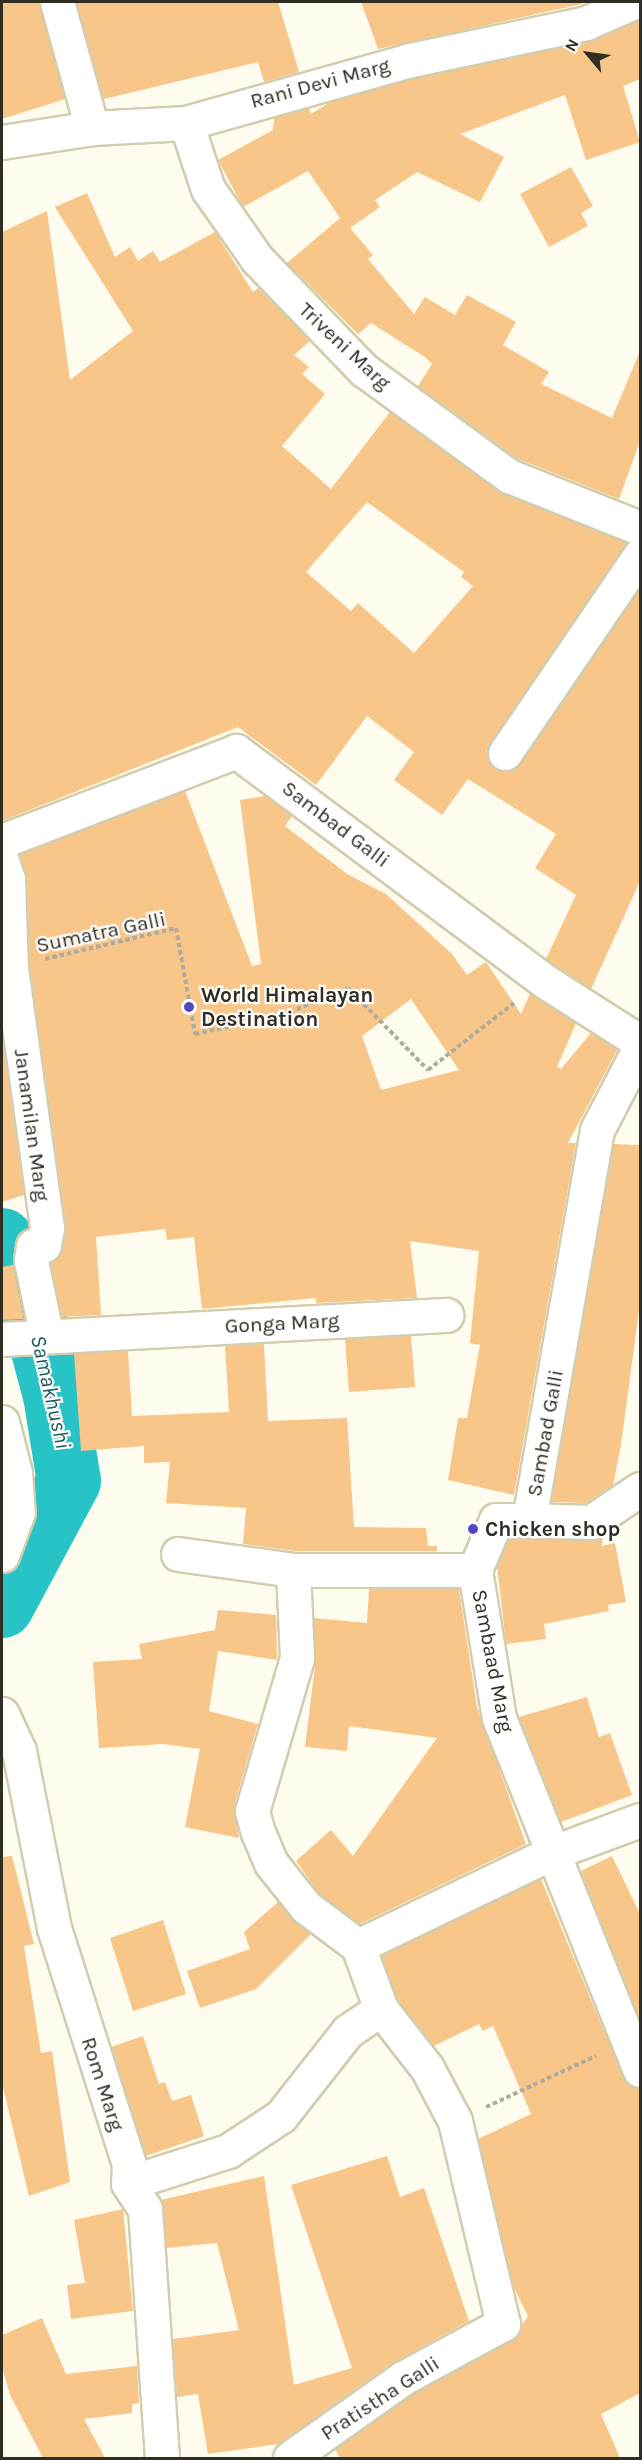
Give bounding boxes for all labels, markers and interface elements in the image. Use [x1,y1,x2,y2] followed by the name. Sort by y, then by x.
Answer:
[558,24,618,84] north arrow
[561,35,583,55] text: N
[248,52,392,114] street label: Rani Devi Marg
[294,297,396,395] street label: Triveni Marg
[277,775,395,873] street label: Sambad Galli
[34,906,168,958] street label: Sumatra Galli
[201,982,373,1032] place label: World Himalayan Destination
[182,1000,196,1014] marker: World Himalayan Destination
[9,1047,55,1203] street label: Janamilan Marg
[224,1307,340,1339] street label: Gonga Marg
[24,1332,76,1452] water label: Samakhushi
[521,1368,569,1498] street label: Sambad Galli
[485,1516,620,1542] place label: Chicken shop
[466,1522,480,1536] marker: Chicken shop
[467,1587,519,1735] street label: Sambaad Marg
[76,2034,130,2134] street label: Rom Marg
[316,2350,444,2446] street label: Pratistha Galli

